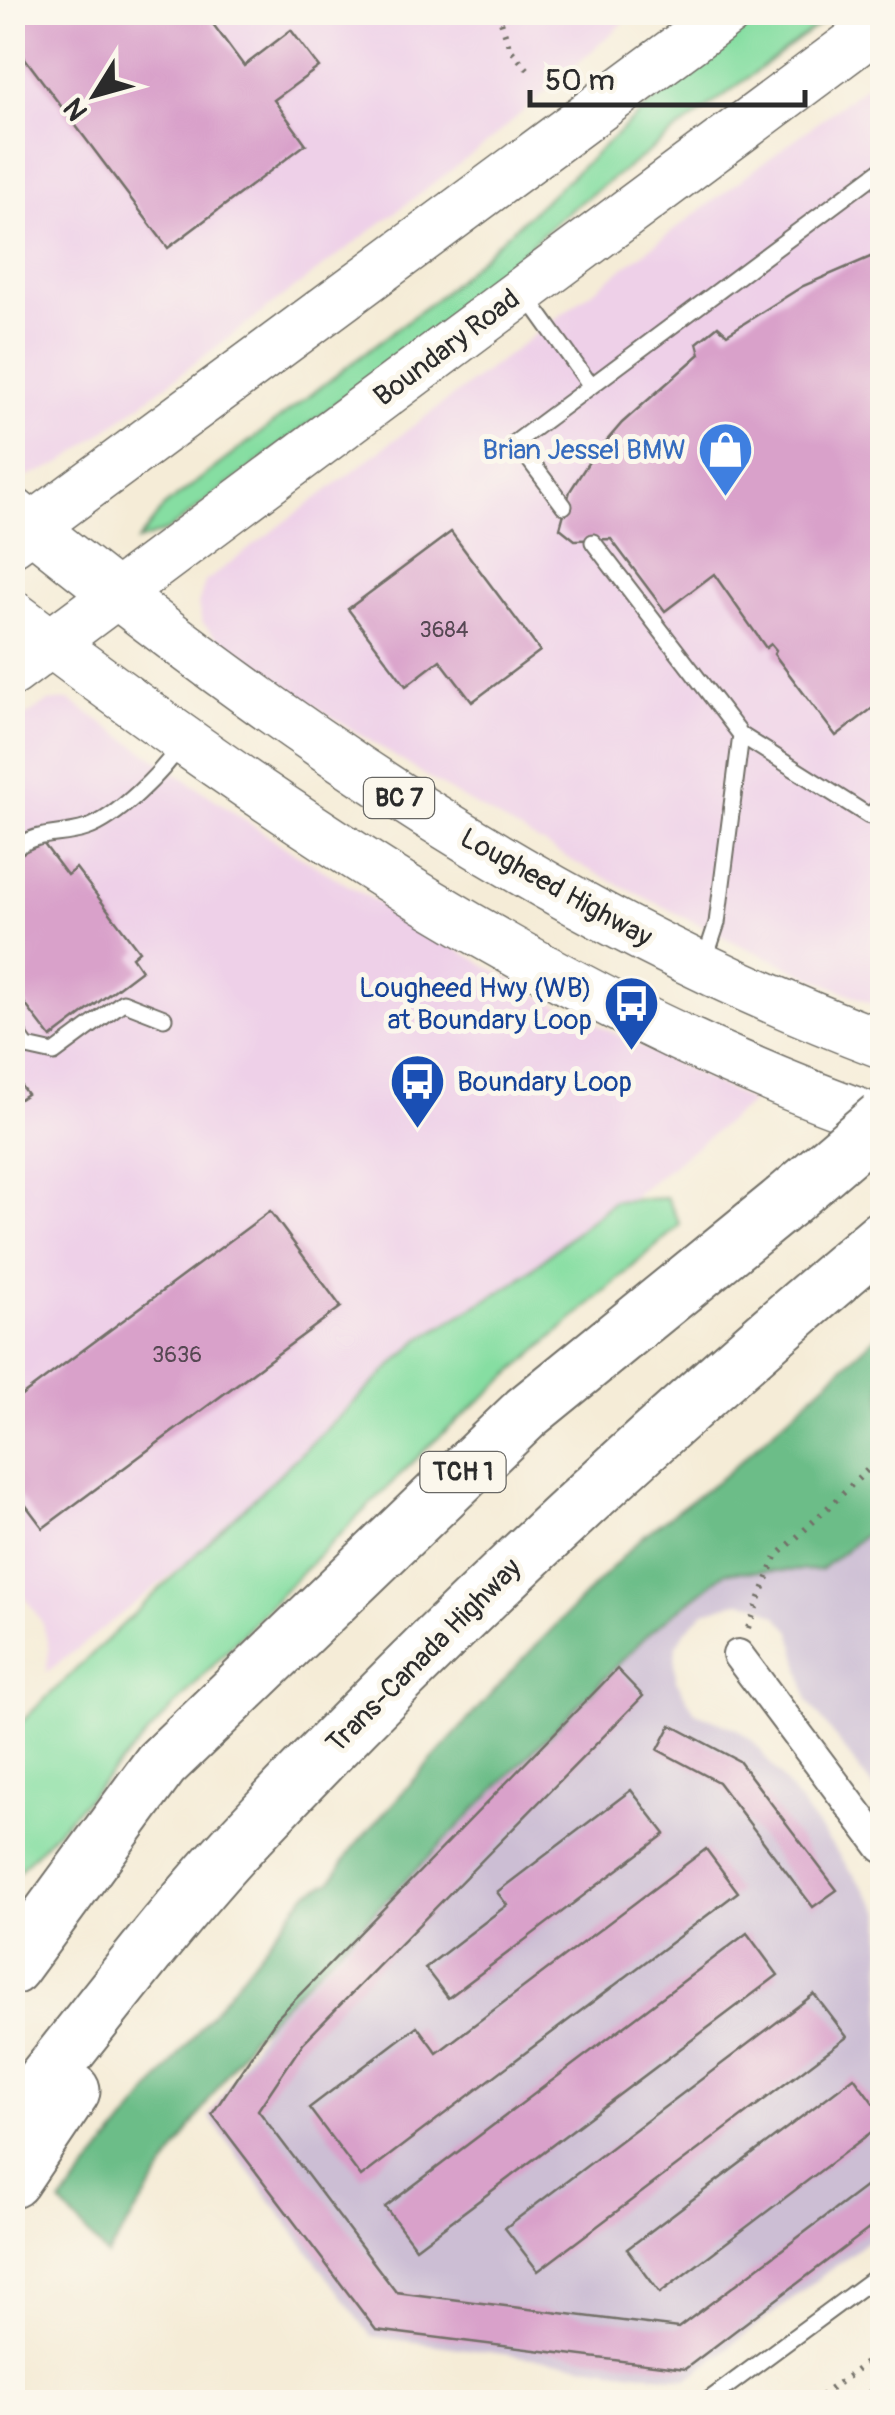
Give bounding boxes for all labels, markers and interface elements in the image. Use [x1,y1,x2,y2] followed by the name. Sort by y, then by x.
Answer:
[45,45,145,145] north arrow
[530,45,805,107] scale bar
[545,62,615,99] text: 50 m
[57,91,96,127] text: N
[367,282,527,414] street label: Boundary Road
[695,420,755,499] shop icon: Brian Jessel BMW
[482,433,686,468] place label: Brian Jessel BMW
[420,616,469,644] house number: 3684
[364,778,434,818] road number: BC 7
[454,821,658,955] street label: Lougheed Highway
[359,971,592,1038] place label: Lougheed Hwy (WB) at Boundary Loop
[601,974,661,1053] bus stop icon: Lougheed Hwy (WB) at Boundary Loop
[388,1052,448,1131] bus stop icon: Boundary Loop
[457,1065,632,1100] place label: Boundary Loop
[152,1341,202,1369] house number: 3636
[420,1452,506,1492] road number: TCH 1
[319,1551,529,1761] street label: Trans-Canada Highway

